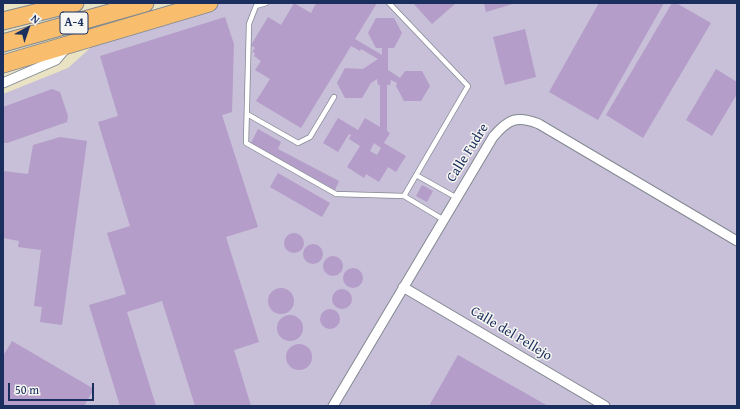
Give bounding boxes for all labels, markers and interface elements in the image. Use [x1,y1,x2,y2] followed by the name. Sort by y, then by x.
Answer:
[8,8,48,48] north arrow
[28,10,44,27] text: N
[60,12,88,34] road number: A-4
[443,121,493,185] street label: Calle Fudre
[467,303,555,365] street label: Calle del Pellejo
[10,375,96,401] scale bar
[15,381,39,398] text: 50 m

